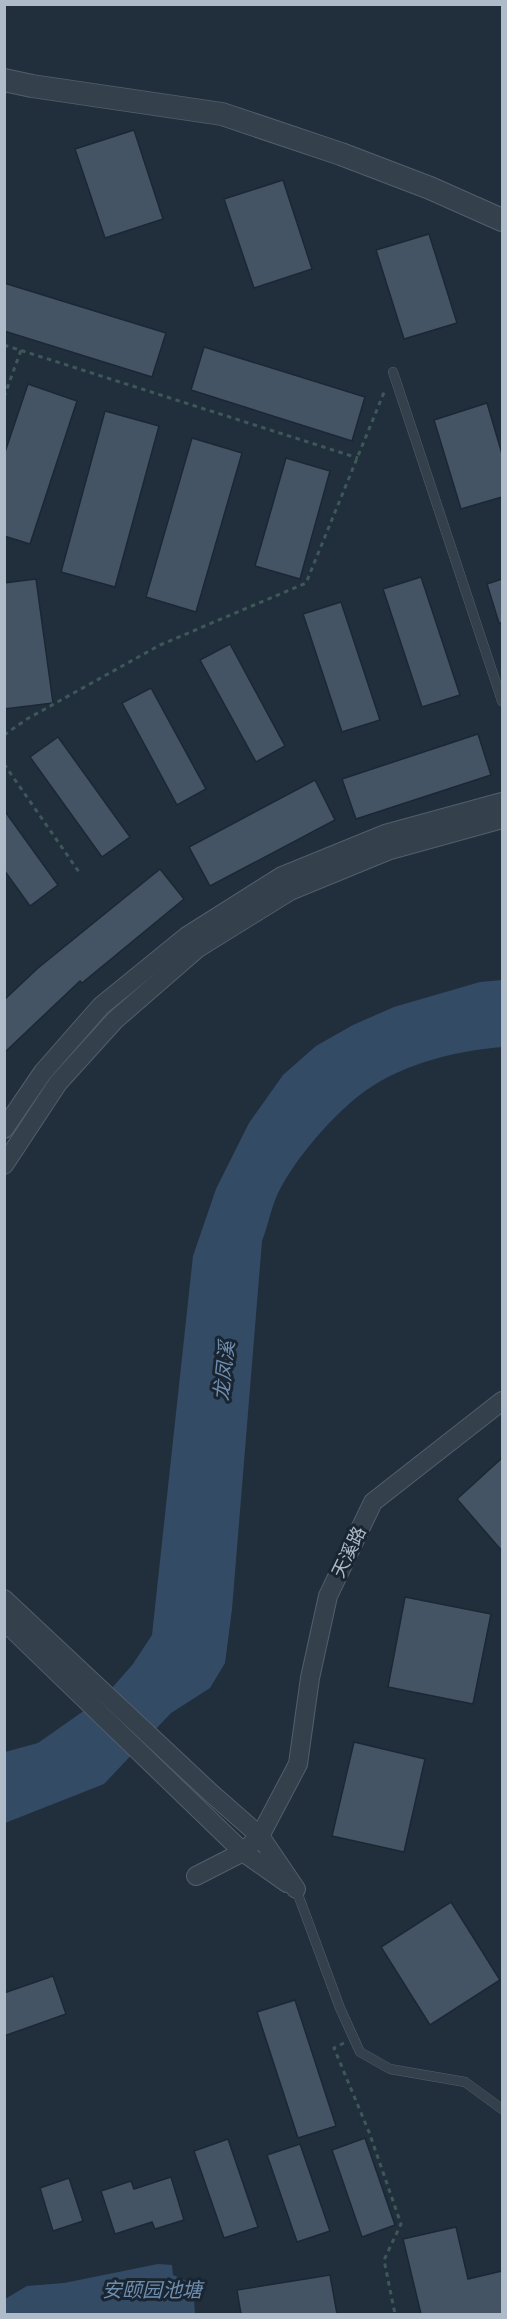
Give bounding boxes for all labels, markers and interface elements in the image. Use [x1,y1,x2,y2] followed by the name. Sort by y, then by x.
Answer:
[207,1338,240,1402] water label: 龙凤溪
[325,1522,372,1582] street label: 天溪路
[102,2276,205,2303] water label: 安颐园池塘

